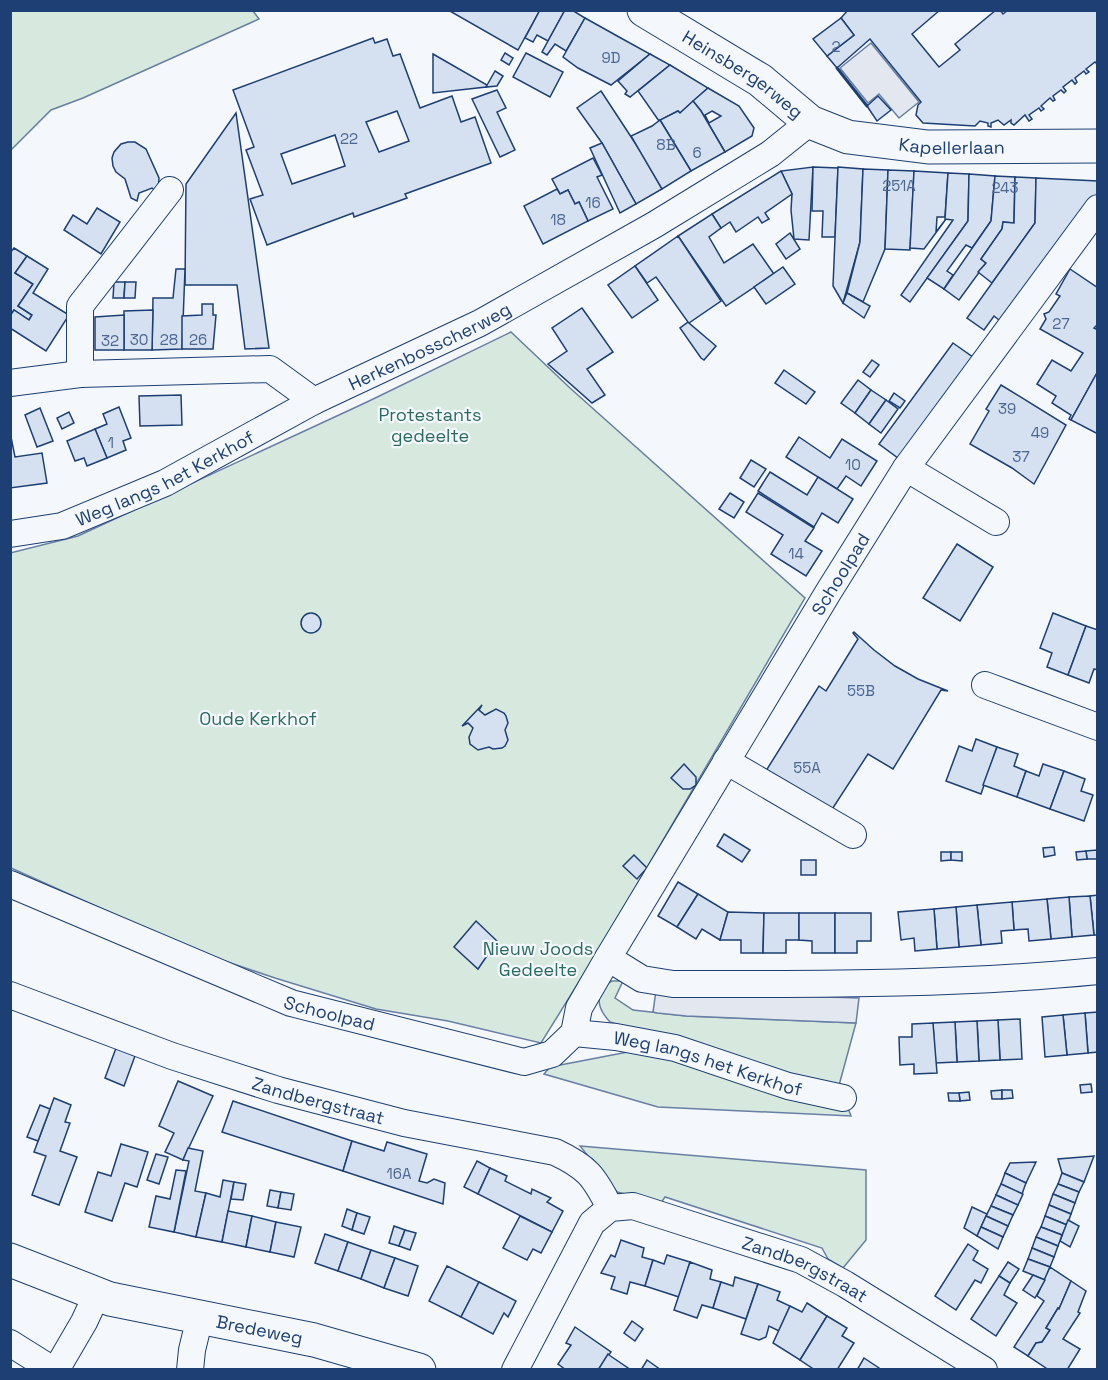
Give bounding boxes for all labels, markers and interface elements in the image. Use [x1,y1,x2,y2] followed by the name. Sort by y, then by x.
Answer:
[678,25,808,123] street label: Heinsbergerweg
[831,37,841,56] house number: 2
[601,48,621,67] house number: 9D
[340,129,358,148] house number: 22
[898,132,1005,159] street label: Kapellerlaan
[656,135,676,154] house number: 8B
[692,143,702,162] house number: 6
[882,176,916,195] house number: 251A
[991,178,1019,197] house number: 243
[585,193,601,212] house number: 16
[550,210,566,229] house number: 18
[344,297,514,395] street label: Herkenbosscherweg
[1052,314,1070,333] house number: 27
[130,330,148,349] house number: 30
[160,330,178,349] house number: 28
[189,330,207,349] house number: 26
[101,331,119,350] house number: 32
[998,399,1016,418] house number: 39
[378,403,482,447] park label: Protestants gedeelte
[1031,423,1049,442] house number: 49
[72,425,258,531] street label: Weg langs het Kerkhof
[108,433,114,452] house number: 1
[1012,447,1030,466] house number: 37
[845,455,861,474] house number: 10
[806,528,874,619] street label: Schoolpad
[788,544,804,563] house number: 14
[847,681,875,700] house number: 55B
[199,707,317,730] park label: Oude Kerkhof
[793,758,821,777] house number: 55A
[483,937,593,981] park label: Nieuw Joods Gedeelte
[280,990,377,1035] street label: Schoolpad
[612,1025,805,1100] street label: Weg langs het Kerkhof
[249,1071,387,1129] street label: Zandbergstraat
[387,1164,412,1183] house number: 16A
[739,1230,872,1307] street label: Zandbergstraat
[214,1309,305,1349] street label: Bredeweg

